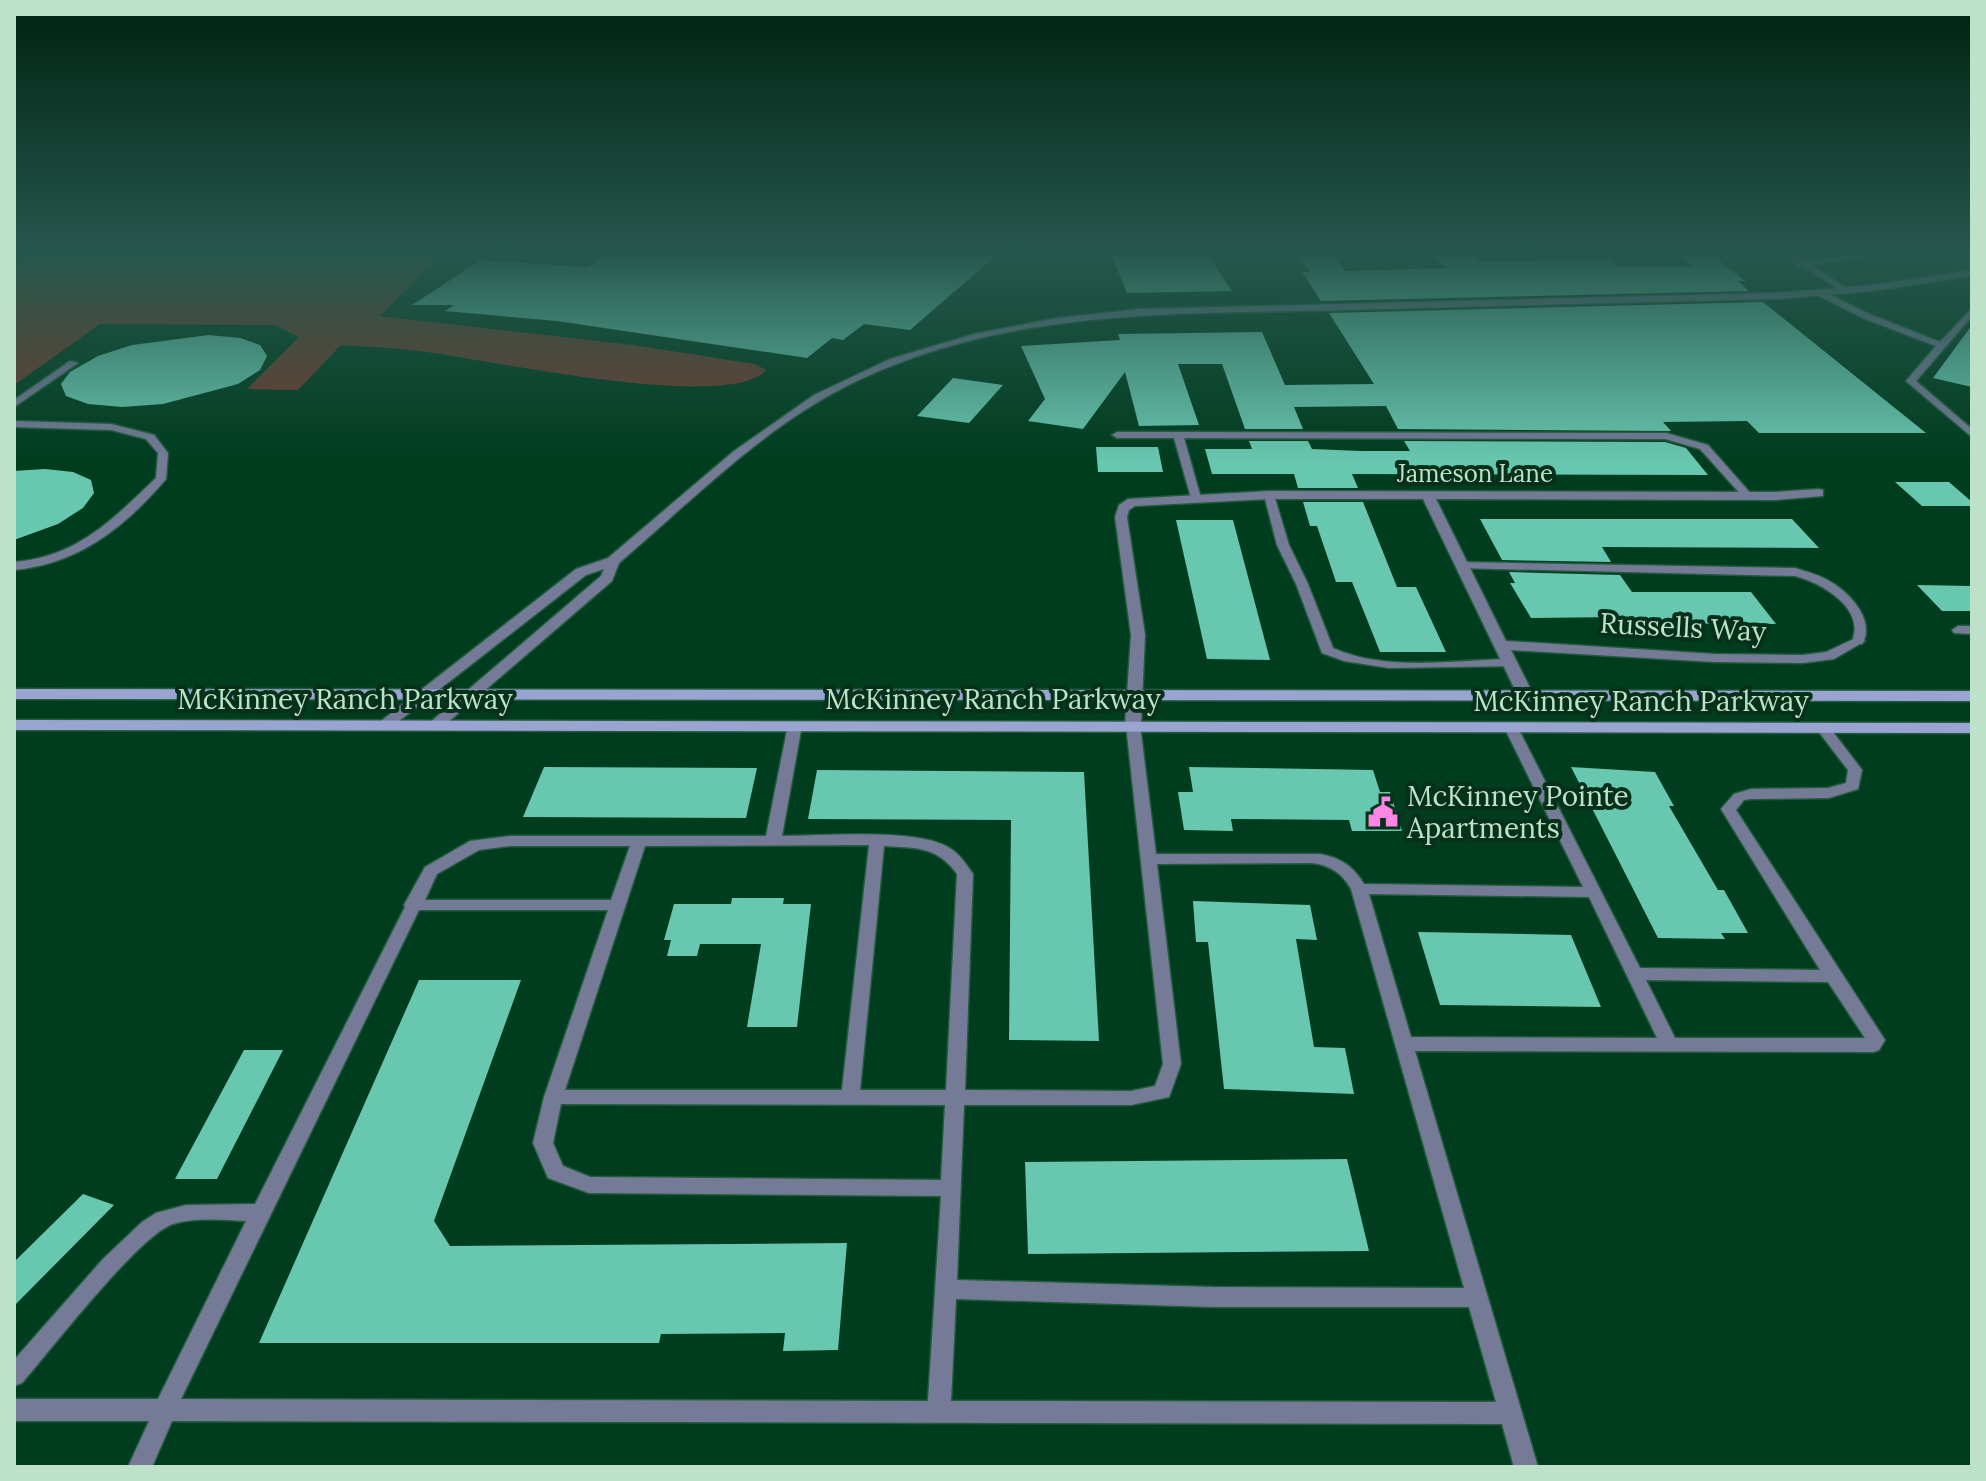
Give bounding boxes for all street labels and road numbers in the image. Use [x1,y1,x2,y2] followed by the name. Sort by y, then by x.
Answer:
[1396,458,1553,489] street label: Jameson Lane
[1599,605,1767,649] street label: Russells Way
[177,681,513,717] street label: McKinney Ranch Parkway
[825,681,1161,717] street label: McKinney Ranch Parkway
[1473,683,1809,719] street label: McKinney Ranch Parkway

